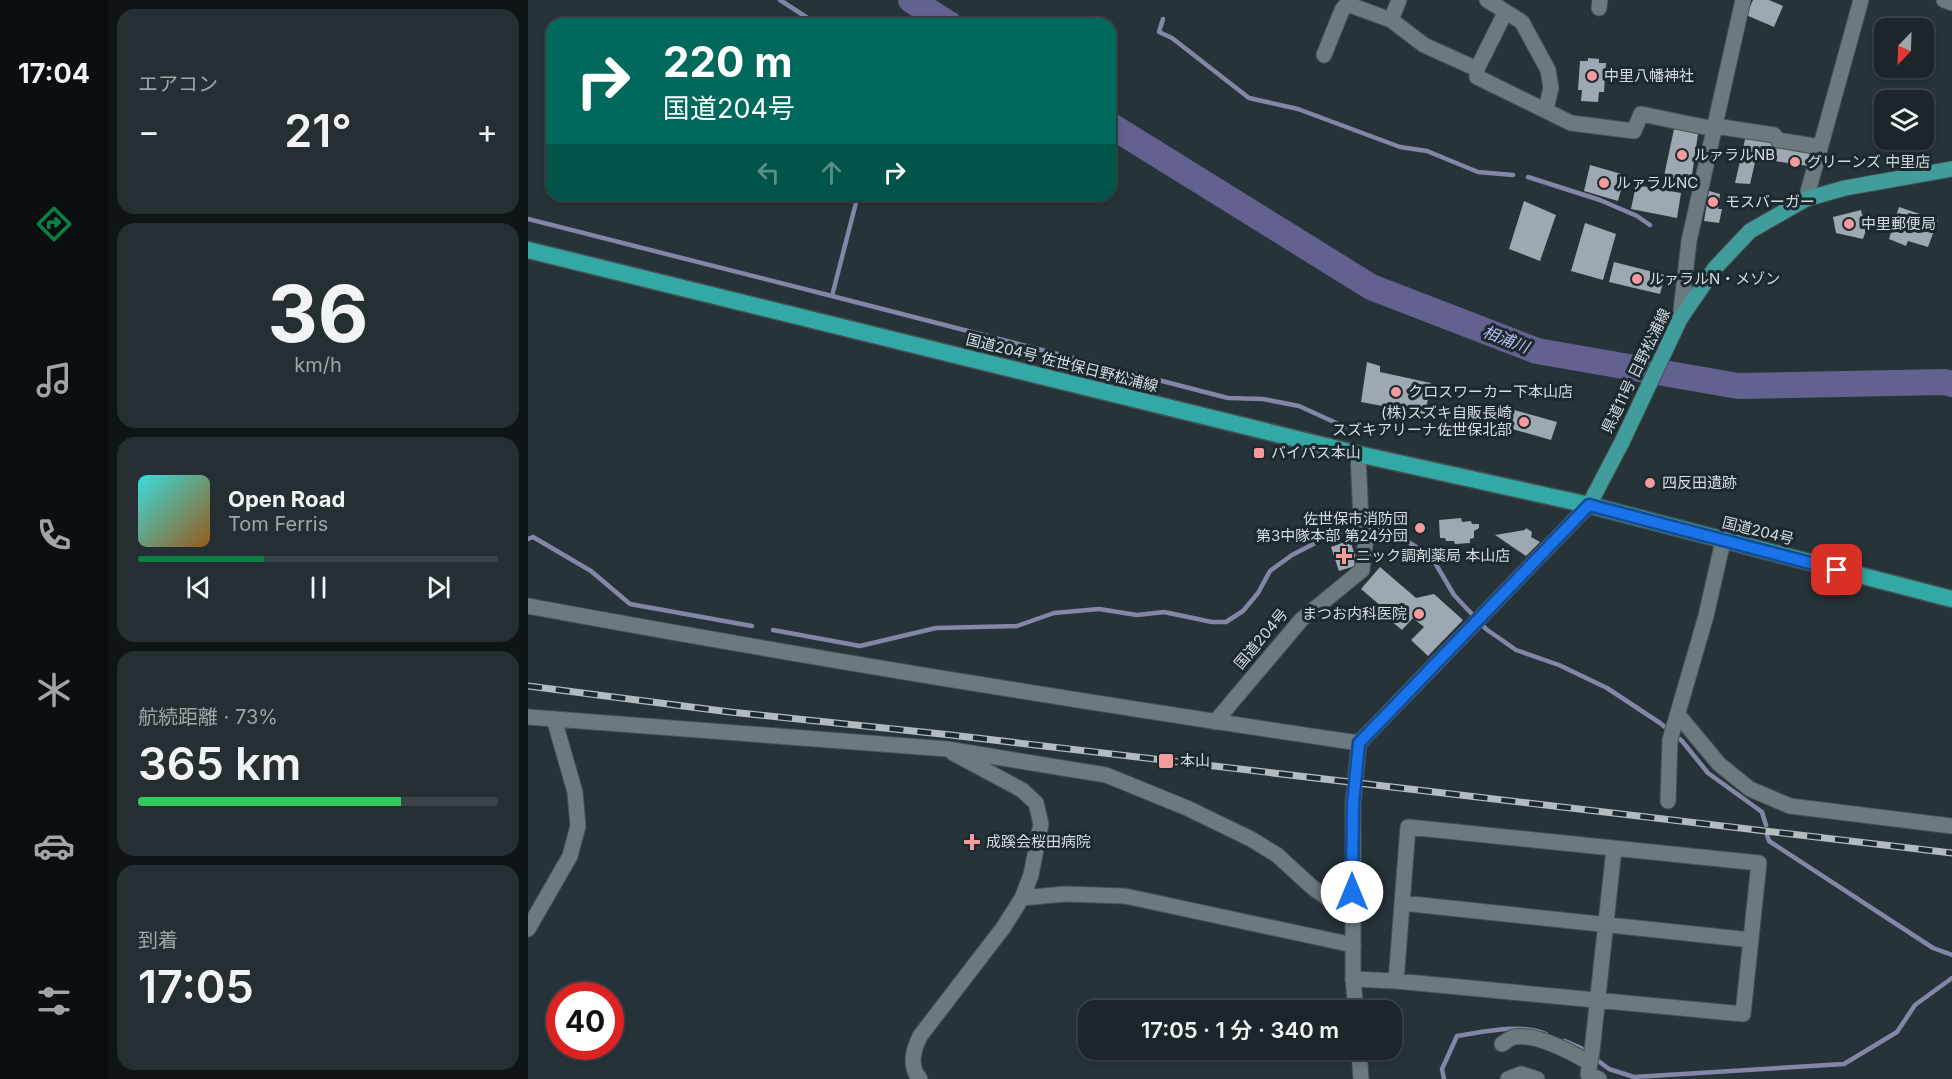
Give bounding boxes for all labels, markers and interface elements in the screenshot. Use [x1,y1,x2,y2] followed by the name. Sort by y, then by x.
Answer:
[1874,18,1934,78] north arrow
[1874,18,1934,150] map controls
[663,36,793,87] text: 220 m
[564,42,642,120] icon: right
[18,57,90,90] text: 17:04
[1604,66,1694,85] place label: 中里八幡神社
[1585,69,1599,83] marker: 中里八幡神社
[138,72,218,96] text: エアコン
[1874,90,1934,150] button: layers
[663,92,795,125] text: 国道204号
[284,103,352,158] text: 21°
[138,111,160,151] text: −
[476,111,498,151] text: +
[1694,145,1775,164] place label: ルァラルNB
[1675,148,1689,162] marker: ルァラルNB
[1807,152,1930,171] place label: グリーンズ 中里店
[1788,155,1802,169] marker: グリーンズ 中里店
[752,156,785,189] icon: left
[815,156,848,189] icon: ahead
[878,156,911,189] icon: right
[1616,173,1698,192] place label: ルァラルNC
[1597,176,1611,190] marker: ルァラルNC
[1725,192,1815,211] place label: モスバーガー
[1706,195,1720,209] marker: モスバーガー
[33,203,75,245] icon: directions
[1861,214,1936,233] place label: 中里郵便局
[1842,217,1856,231] marker: 中里郵便局
[267,266,369,361] text: 36
[1649,269,1780,288] place label: ルァラルN・メゾン
[1630,272,1644,286] marker: ルァラルN・メゾン
[1597,305,1674,436] street label: 県道11号 日野松浦線
[1480,321,1534,358] water label: 相浦川
[964,329,1160,396] street label: 国道204号 佐世保日野松浦線
[294,353,342,377] text: km/h
[33,359,75,401] icon: music
[1408,382,1573,401] place label: クロスワーカー下本山店
[1389,385,1403,399] marker: クロスワーカー下本山店
[1332,403,1512,439] place label: (株)スズキ自販長崎 スズキアリーナ佐世保北部
[1517,415,1531,429] marker: (株)スズキ自販長崎 スズキアリーナ佐世保北部
[1271,443,1361,462] place label: バイパス本山
[1252,446,1266,460] marker: バイパス本山
[1662,473,1737,492] place label: 四反田遺跡
[1643,476,1657,490] marker: 四反田遺跡
[228,486,345,512] text: Open Road
[1256,509,1408,545] place label: 佐世保市消防団 第3中隊本部 第24分団
[228,512,328,536] text: Tom Ferris
[1720,512,1796,549] street label: 国道204号
[33,514,75,556] icon: phone
[1413,521,1427,535] marker: 佐世保市消防団 第3中隊本部 第24分団
[1811,544,1862,595] pin
[1356,546,1510,565] place label: ニック調剤薬局 本山店
[1337,549,1351,563] marker: ニック調剤薬局 本山店
[1820,553,1853,586] icon: arrive
[182,571,215,604] icon: previous
[302,571,335,604] icon: pause
[422,571,455,604] icon: next
[1230,604,1291,673] street label: 国道204号
[1302,604,1407,623] place label: まつお内科医院
[1412,607,1426,621] marker: まつお内科医院
[33,669,75,711] icon: climate
[138,705,278,729] text: 航続距離 · 73%
[138,736,301,791] text: 365 km
[1180,751,1210,770] place label: 本山
[1157,752,1175,770] marker: 本山
[33,825,75,867] icon: car
[986,832,1091,851] place label: 成蹊会桜田病院
[963,833,981,851] marker: 成蹊会桜田病院
[1320,860,1384,924] position arrow
[138,928,178,952] text: 到着
[138,959,254,1014] text: 17:05
[33,980,75,1022] icon: filters
[546,982,624,1060] speed limit sign: 40
[1141,1017,1339,1043] text: 17:05 · 1 分 · 340 m

